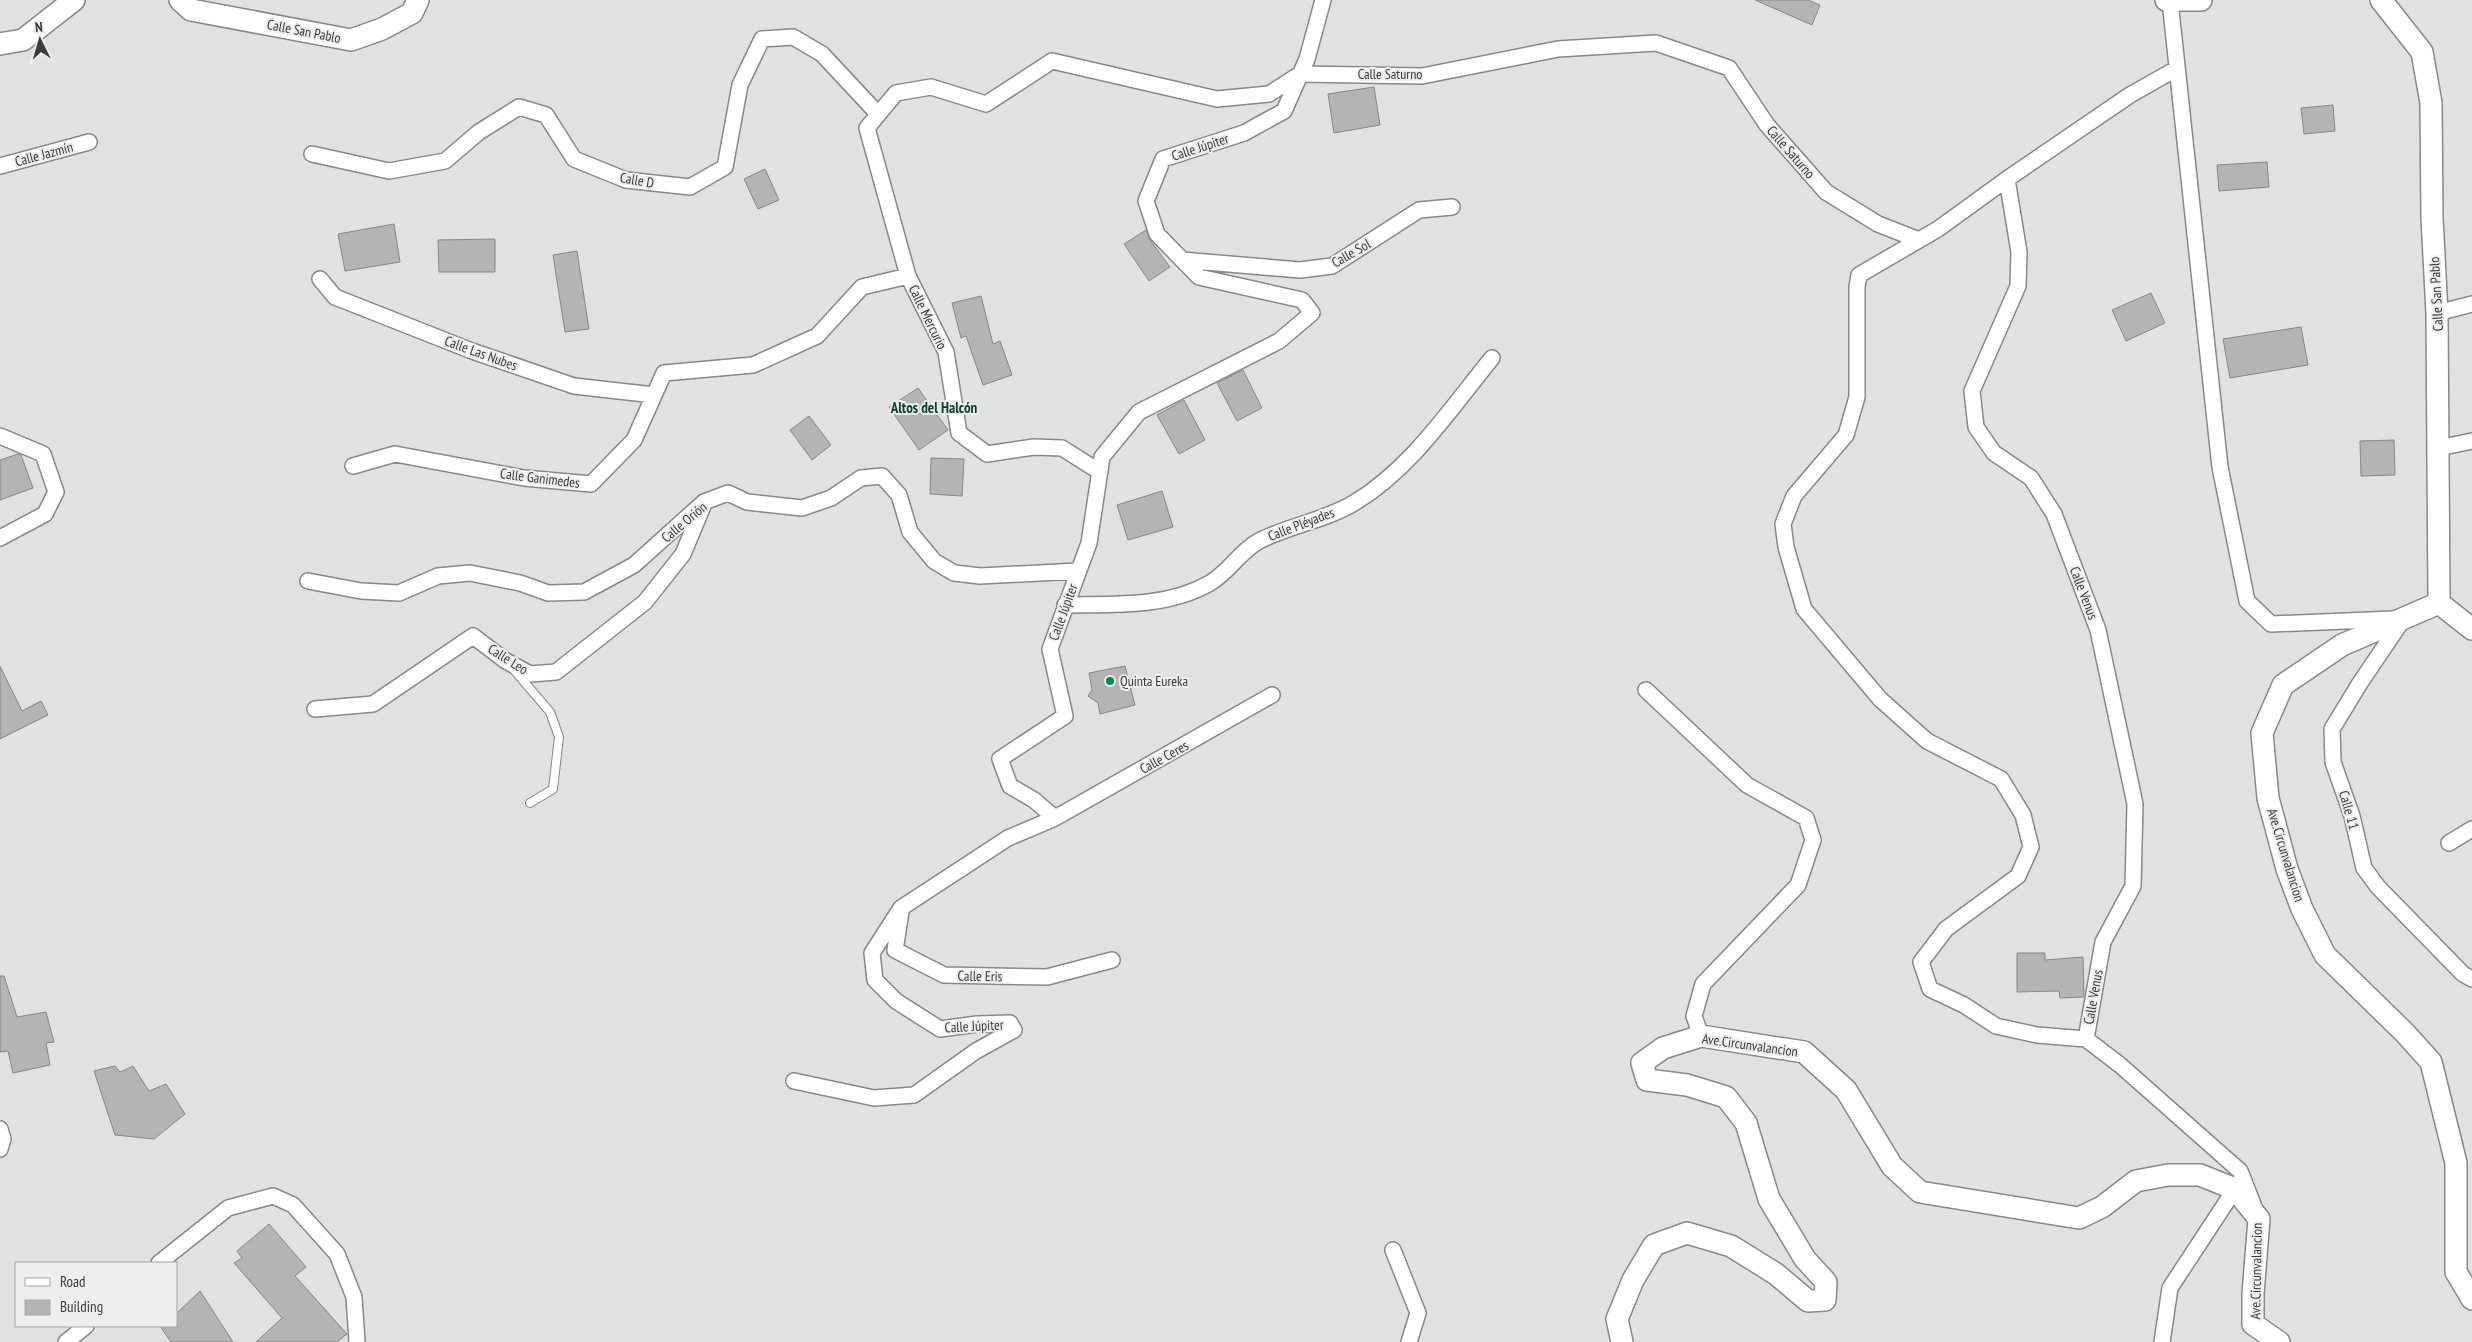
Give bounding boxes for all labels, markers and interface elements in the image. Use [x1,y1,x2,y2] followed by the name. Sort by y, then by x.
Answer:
[15,15,65,65] north arrow
[266,15,342,47] street label: Calle San Pablo
[34,18,43,36] text: N
[1358,65,1422,83] street label: Calle Saturno
[1763,122,1819,182] street label: Calle Saturno
[1169,129,1231,165] street label: Calle Júpiter
[13,138,75,170] street label: Calle Jazmín
[618,168,656,192] street label: Calle D
[1328,234,1375,271] street label: Calle Sol
[2425,256,2447,332] street label: Calle San Pablo
[905,282,951,352] street label: Calle Mercurio
[442,332,520,375] street label: Calle Las Nubes
[890,398,978,417] district label: Altos del Halcón
[499,464,581,492] street label: Calle Ganimedes
[658,498,710,546] street label: Calle Orión
[1265,503,1337,545] street label: Calle Pléyades
[2066,564,2102,622] street label: Calle Venus
[1044,581,1082,643] street label: Calle Júpiter
[485,640,531,678] street label: Calle Leo
[1120,672,1188,690] place label: Quinta Eureka
[1104,675,1116,687] marker: Quinta Eureka
[1136,736,1192,778] street label: Calle Ceres
[2335,788,2363,832] street label: Calle 11
[2263,806,2309,904] street label: Ave.Circunvalancion
[957,967,1003,985] street label: Calle Eris
[2079,968,2107,1026] street label: Calle Venus
[944,1015,1004,1037] street label: Calle Júpiter
[1701,1029,1799,1061] street label: Ave.Circunvalancion
[2246,1223,2266,1319] street label: Ave.Circunvalancion
[15,1262,178,1327] legend
[60,1272,86,1291] text: Road
[60,1297,103,1316] text: Building

